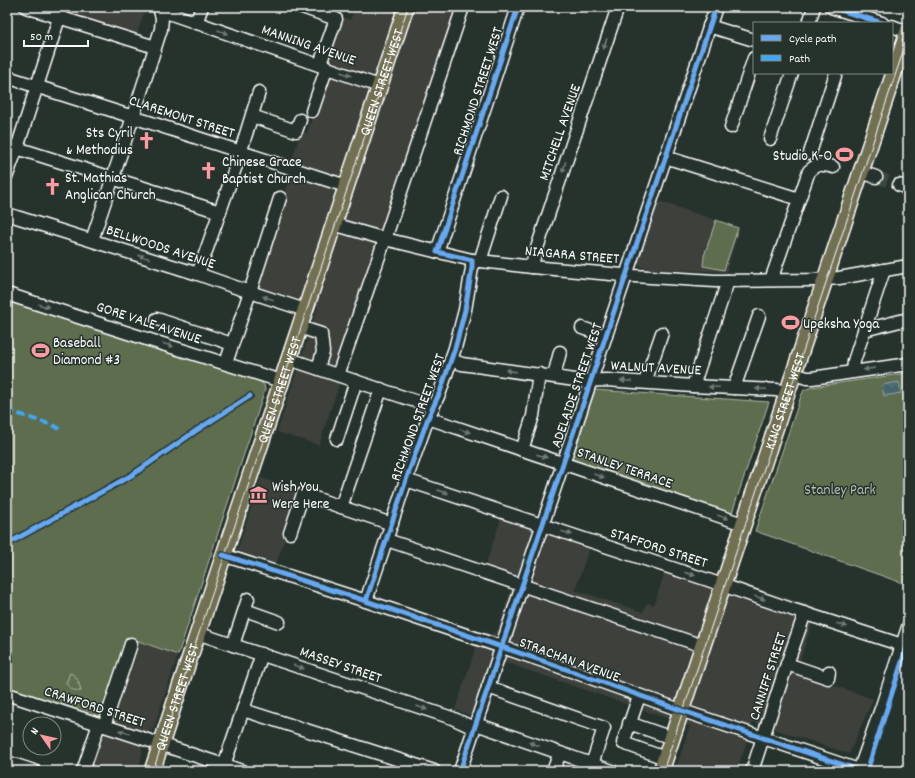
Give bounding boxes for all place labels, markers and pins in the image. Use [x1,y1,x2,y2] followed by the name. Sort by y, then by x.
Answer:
[66,123,133,162] place label: Sts Cyril & Methodius
[136,131,156,151] church icon: Sts Cyril & Methodius
[835,145,855,165] sports icon: Studio K-O
[773,146,832,168] place label: Studio K-O
[222,152,306,191] place label: Chinese Grace Baptist Church
[199,160,219,180] church icon: Chinese Grace Baptist Church
[65,168,156,207] place label: St. Mathias Anglican Church
[42,176,62,196] church icon: St. Mathias Anglican Church
[780,313,800,333] sports icon: Upeksha Yoga
[803,314,880,336] place label: Upeksha Yoga
[53,333,120,372] place label: Baseball Diamond #3
[30,341,50,361] sports icon: Baseball Diamond #3
[272,477,330,516] place label: Wish You Were Here
[249,485,269,505] museum icon: Wish You Were Here

